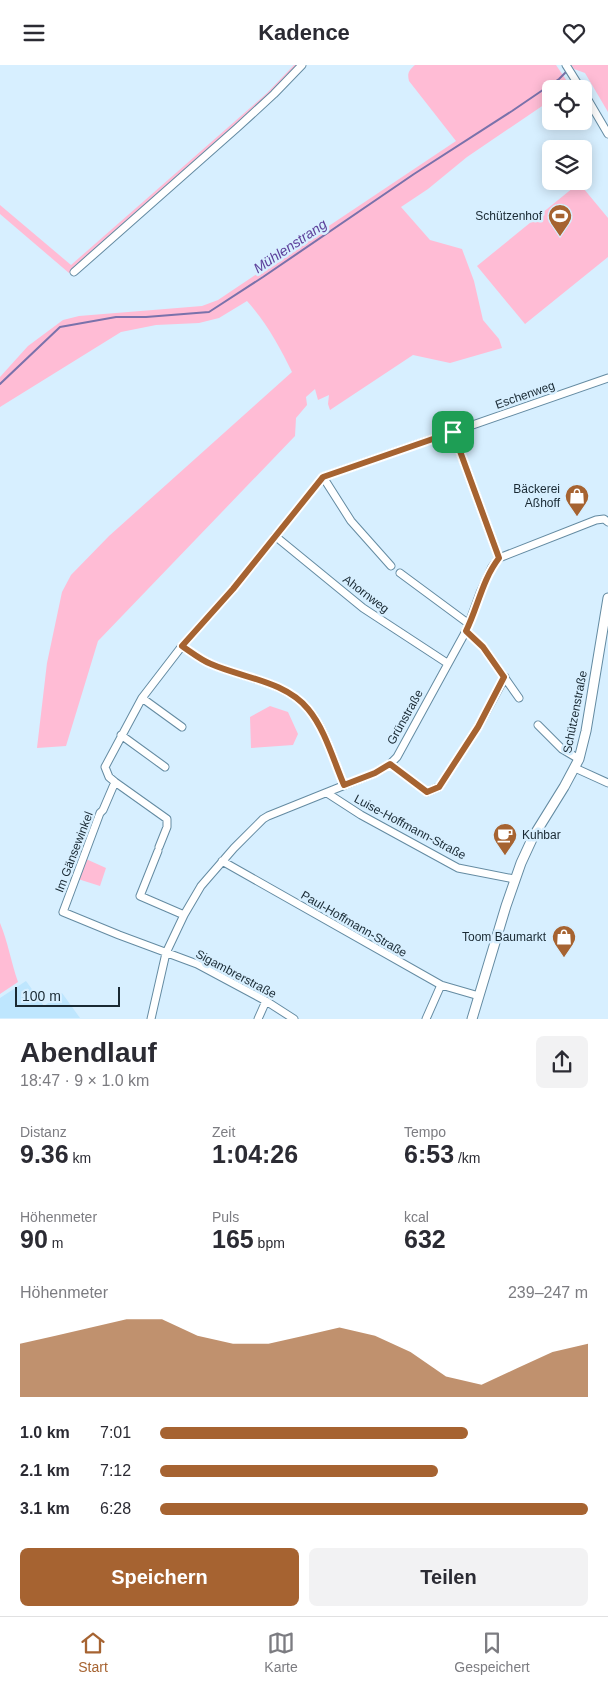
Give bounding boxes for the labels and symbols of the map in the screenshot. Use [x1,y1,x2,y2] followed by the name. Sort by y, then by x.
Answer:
[547,203,573,237] sports icon: Schützenhof
[475,209,543,223] place label: Schützenhof
[250,216,330,276] water label: Mühlenstrang
[493,378,557,412] street label: Eschenweg
[432,411,474,453] pin
[513,482,561,510] place label: Bäckerei Aßhoff
[564,483,590,517] shop icon: Bäckerei Aßhoff
[340,572,392,616] street label: Ahornweg
[560,669,590,755] street label: Schützenstraße
[384,687,426,747] street label: Grünstraße
[352,792,469,863] street label: Luise-Hoffmann-Straße
[52,810,96,894] street label: Im Gänsewinkel
[492,822,518,856] cafe icon: Kuhbar
[522,828,561,842] place label: Kuhbar
[299,888,410,960] street label: Paul-Hoffmann-Straße
[551,924,577,958] shop icon: Toom Baumarkt
[462,930,547,944] place label: Toom Baumarkt
[193,947,279,1001] street label: Sigambrerstraße
[15,983,120,1007] scale bar

